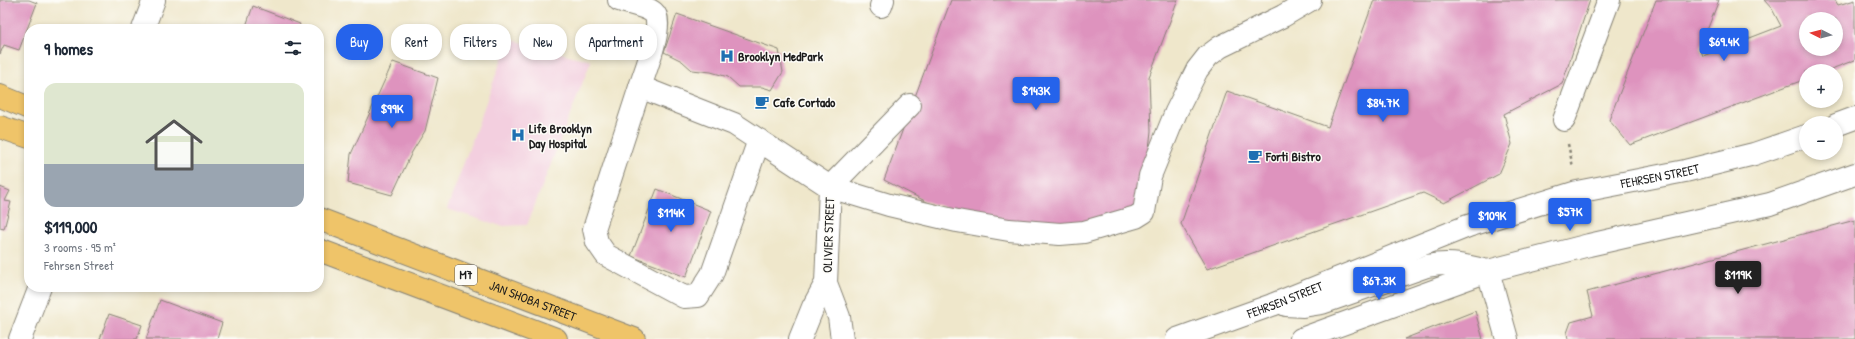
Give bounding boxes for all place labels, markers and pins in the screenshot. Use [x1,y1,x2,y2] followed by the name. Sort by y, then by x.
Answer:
[1691,28,1757,62] pin: $69.4K
[738,47,824,66] place label: Brooklyn MedPark
[719,48,735,64] hospital icon: Brooklyn MedPark
[1008,77,1064,111] pin: $143K
[1350,89,1416,123] pin: $84.7K
[773,93,836,111] place label: Cafe Cortado
[754,94,770,110] cafe icon: Cafe Cortado
[368,95,416,129] pin: $99K
[529,119,592,153] place label: Life Brooklyn Day Hospital
[510,127,526,143] hospital icon: Life Brooklyn Day Hospital
[1265,147,1321,165] place label: Forti Bistro
[1247,148,1263,164] cafe icon: Forti Bistro
[1546,198,1594,232] pin: $57K
[643,199,699,233] pin: $114K
[1464,202,1520,236] pin: $109K
[1710,261,1766,295] pin: $119K
[1346,267,1412,301] pin: $67.3K

